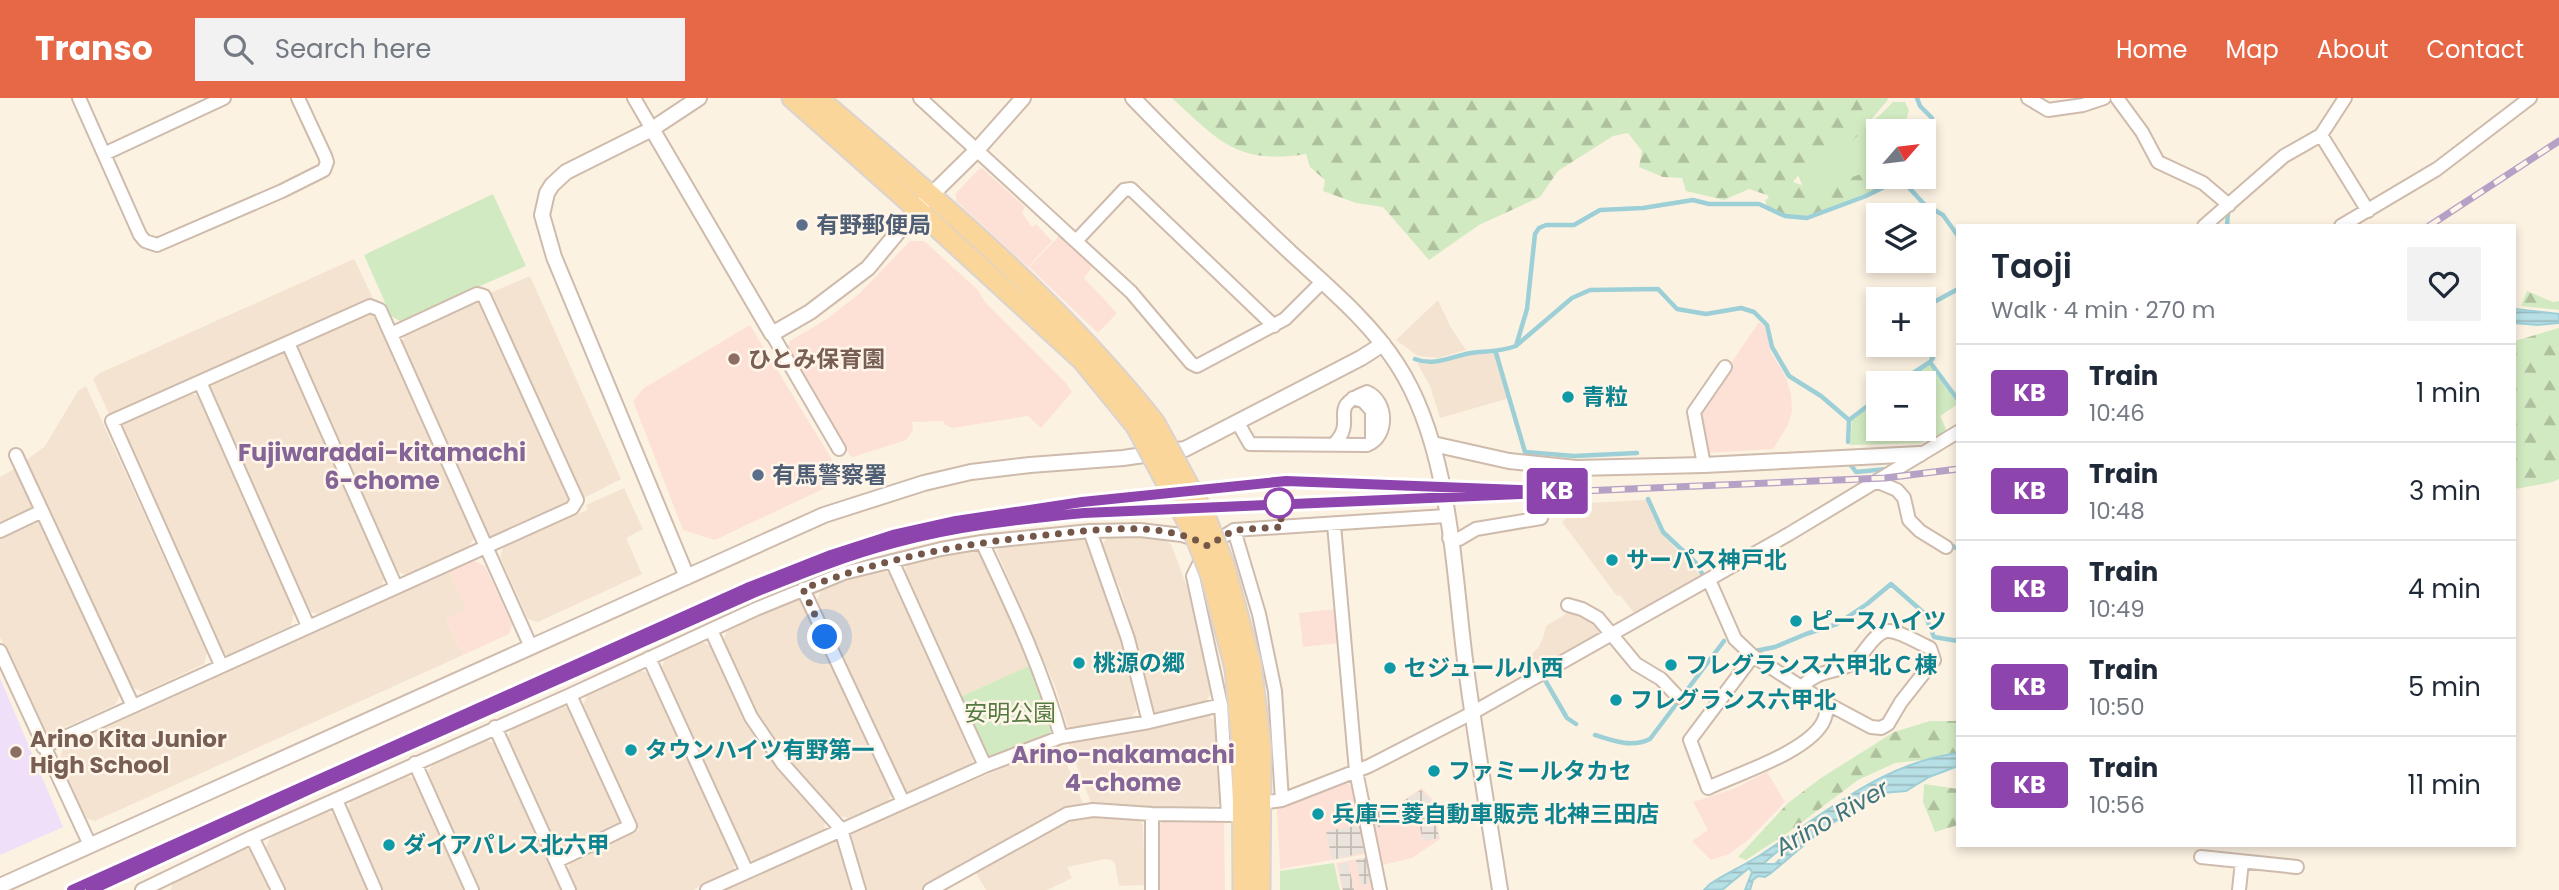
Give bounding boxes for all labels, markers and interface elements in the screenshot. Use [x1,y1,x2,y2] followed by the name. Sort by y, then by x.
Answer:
[195,18,685,81] search box
[35,25,153,72] text: Transo
[219,30,257,68] icon: search
[275,31,431,67] text: Search here
[2116,33,2188,66] text: Home
[2226,33,2279,66] text: Map
[2317,33,2388,66] text: About
[2426,33,2524,66] text: Contact
[1866,119,1936,189] north arrow
[1866,119,1936,441] map controls
[1866,203,1936,273] button: layers
[816,209,931,241] place label: 有野郵便局
[794,217,810,233] marker: 有野郵便局
[1991,243,2072,290] text: Taoji
[2407,247,2481,321] button: heart
[1866,287,1936,357] button: +
[1991,294,2216,326] text: Walk · 4 min · 270 m
[748,343,885,375] place label: ひとみ保育園
[726,351,742,367] marker: ひとみ保育園
[2089,358,2158,394] text: Train
[1866,371,1936,441] button: −
[2416,375,2481,411] text: 1 min
[2013,376,2046,409] text: KB
[1582,381,1628,413] place label: 青粒
[1560,389,1576,405] marker: 青粒
[2089,397,2145,429] text: 10:46
[238,436,526,497] district label: Fujiwaradai-kitamachi 6-chome
[2089,456,2158,492] text: Train
[772,459,887,491] place label: 有馬警察署
[750,467,766,483] marker: 有馬警察署
[1526,468,1588,514] line badge: KB
[2409,473,2481,509] text: 3 min
[1541,474,1573,507] text: KB
[2013,474,2046,507] text: KB
[1264,488,1294,518] unlabelled marker
[2089,495,2145,527] text: 10:48
[1626,544,1787,576] place label: サーパス神戸北
[1604,552,1620,568] marker: サーパス神戸北
[2089,554,2158,590] text: Train
[2408,571,2481,607] text: 4 min
[2013,572,2046,605] text: KB
[2089,593,2145,625] text: 10:49
[1810,605,1946,637] place label: ピースハイツ
[1788,613,1804,629] marker: ピースハイツ
[807,619,842,654] your location
[1093,647,1185,679] place label: 桃源の郷
[1685,649,1938,681] place label: フレグランス六甲北Ｃ棟
[1404,652,1563,684] place label: セジュール小西
[2089,652,2158,688] text: Train
[1071,655,1087,671] marker: 桃源の郷
[1663,657,1679,673] marker: フレグランス六甲北Ｃ棟
[1382,660,1398,676] marker: セジュール小西
[2408,669,2481,705] text: 5 min
[2013,670,2046,703] text: KB
[1630,684,1837,716] place label: フレグランス六甲北
[2089,691,2145,723] text: 10:50
[1608,692,1624,708] marker: フレグランス六甲北
[964,697,1056,729] park label: 安明公園
[30,723,227,781] place label: Arino Kita Junior High School
[645,734,875,766] place label: タウンハイツ有野第一
[1011,738,1235,799] district label: Arino-nakamachi 4-chome
[623,742,639,758] marker: タウンハイツ有野第一
[8,744,24,760] marker: Arino Kita Junior High School
[2089,750,2158,786] text: Train
[1448,755,1632,787] place label: ファミールタカセ
[1426,763,1442,779] marker: ファミールタカセ
[2408,767,2481,803] text: 11 min
[2013,768,2046,801] text: KB
[1768,771,1896,864] water label: Arino River
[2089,789,2145,821] text: 10:56
[1332,798,1659,830] place label: 兵庫三菱自動車販売 北神三田店
[1310,806,1326,822] marker: 兵庫三菱自動車販売 北神三田店
[403,829,610,861] place label: ダイアパレス北六甲
[381,837,397,853] marker: ダイアパレス北六甲

